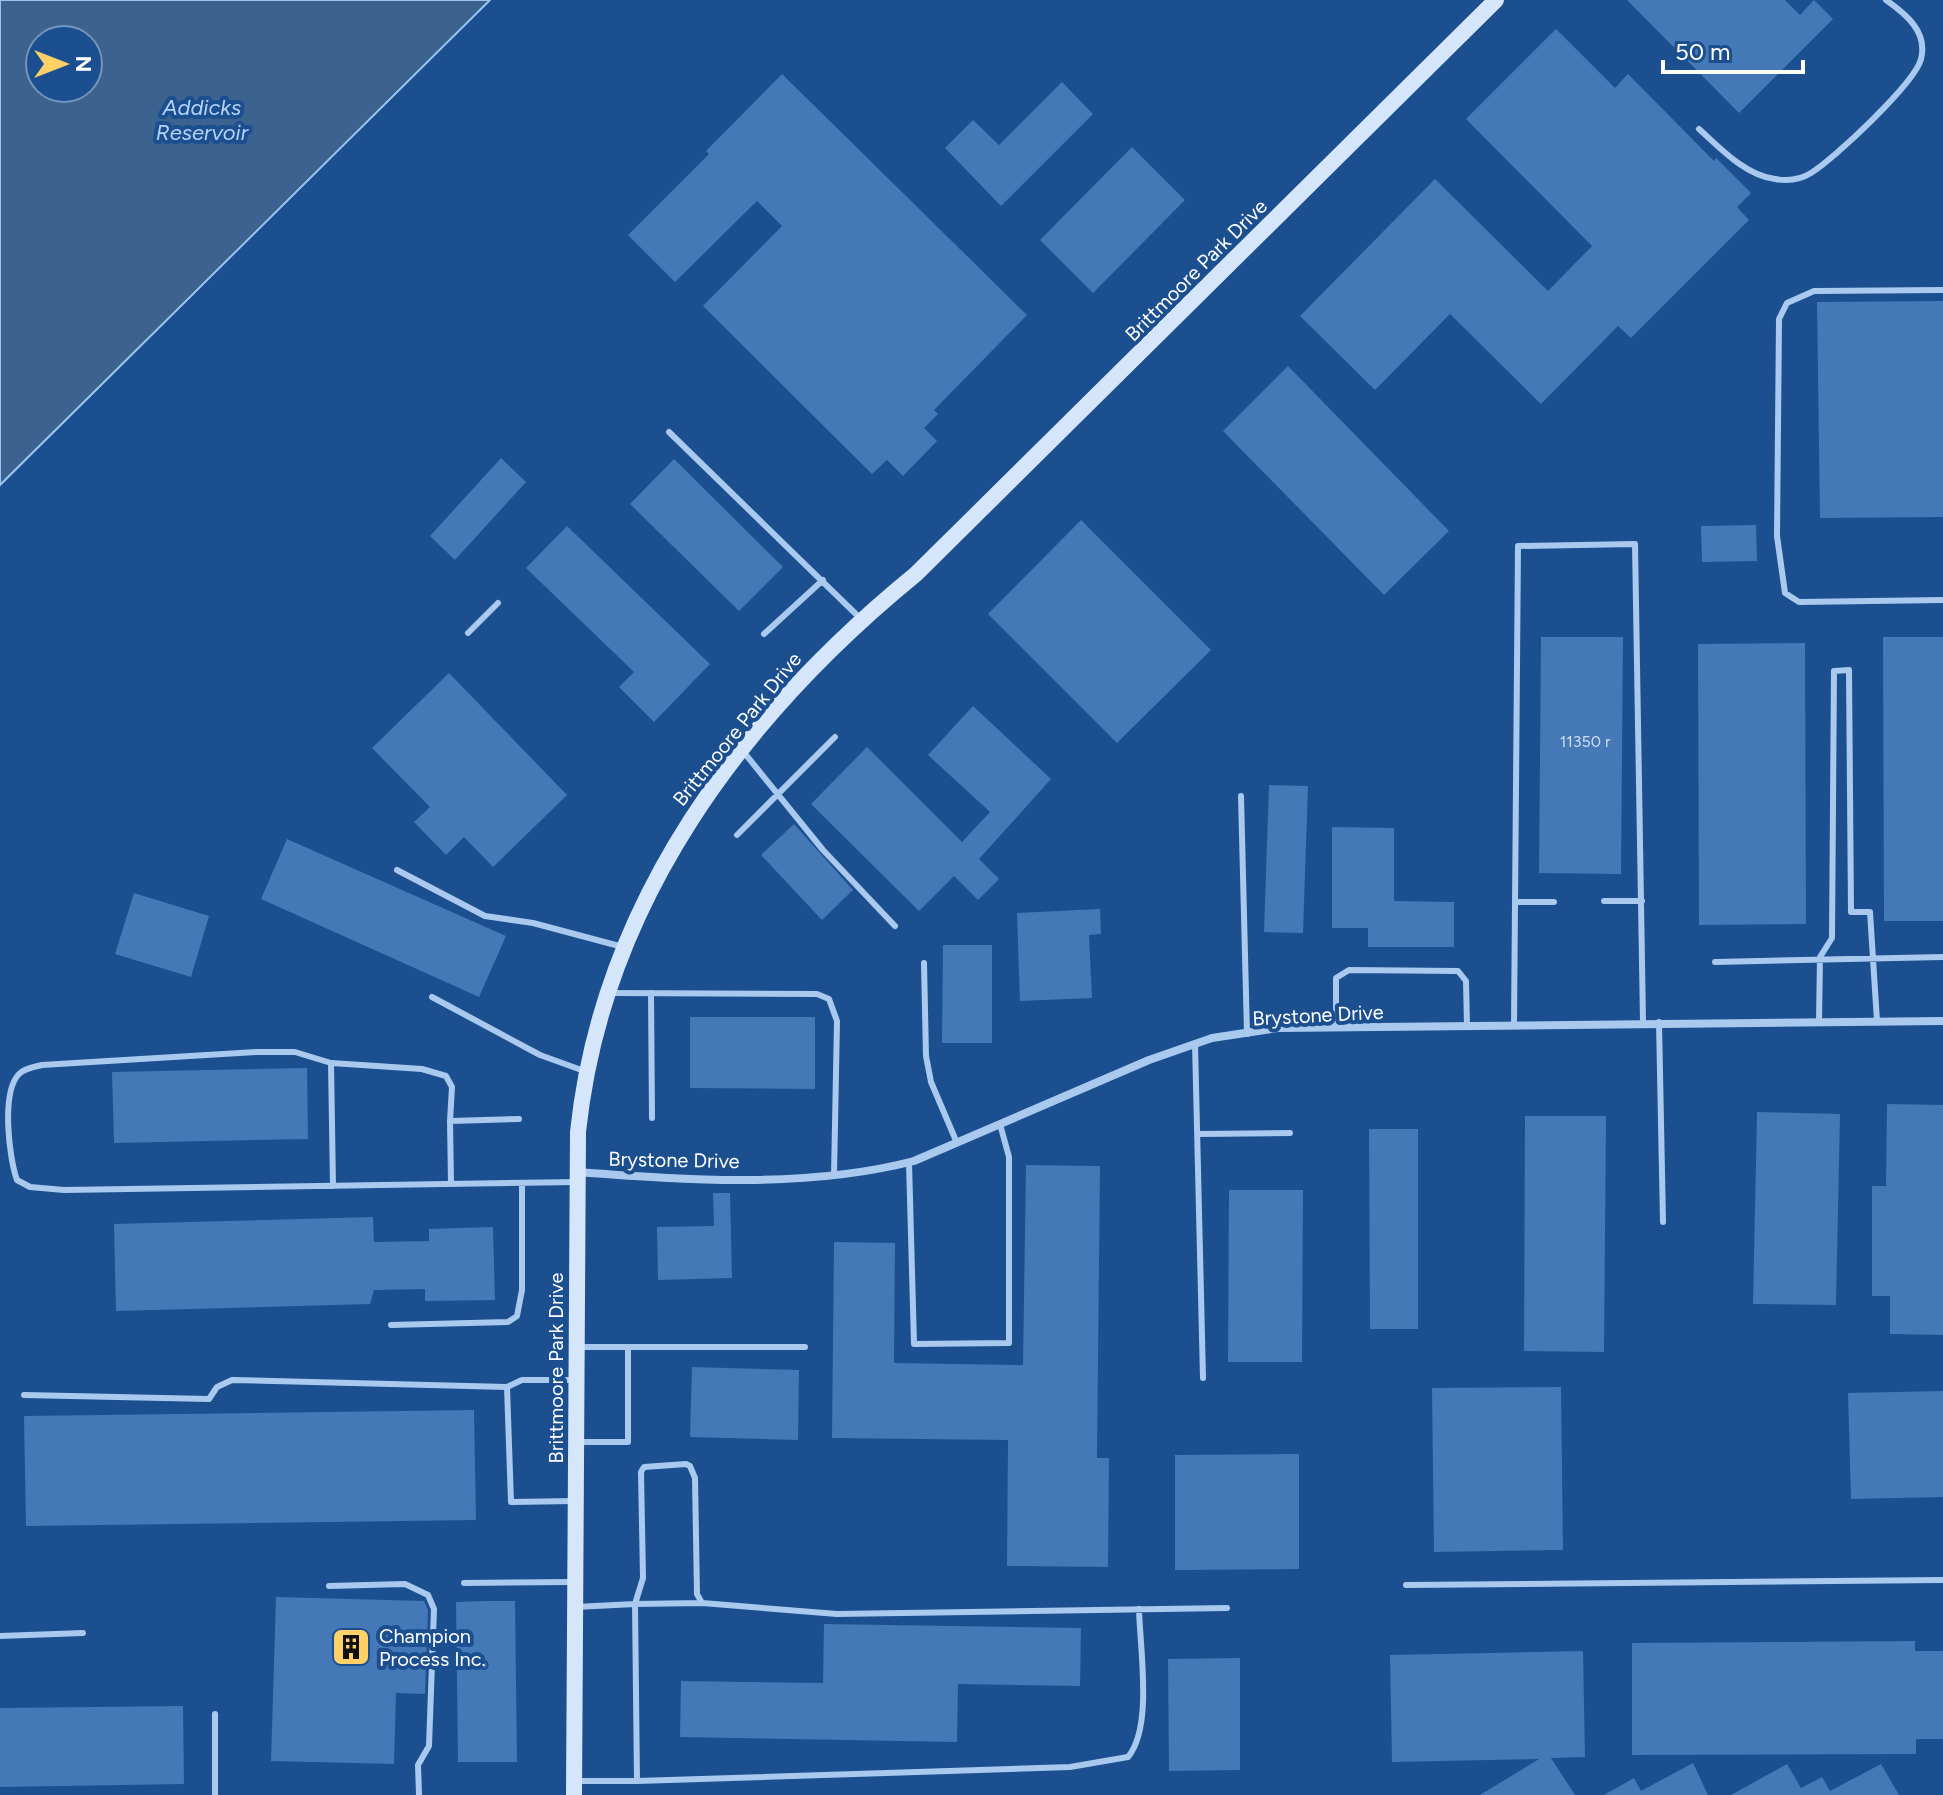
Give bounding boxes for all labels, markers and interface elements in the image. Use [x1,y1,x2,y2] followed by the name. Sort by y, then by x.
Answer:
[24,24,104,104] north arrow
[1663,24,1803,74] scale bar
[1675,37,1731,66] text: 50 m
[70,55,97,73] text: N
[156,94,250,146] water label: Addicks Reservoir
[1120,194,1272,346] street label: Brittmoore Park Drive
[668,647,806,811] street label: Brittmoore Park Drive
[1560,732,1611,751] house number: 11350 r
[1252,1000,1384,1030] street label: Brystone Drive
[608,1147,740,1173] street label: Brystone Drive
[544,1273,568,1463] street label: Brittmoore Park Drive
[379,1624,486,1671] place label: Champion Process Inc.
[330,1626,372,1668] building icon: Champion Process Inc.

